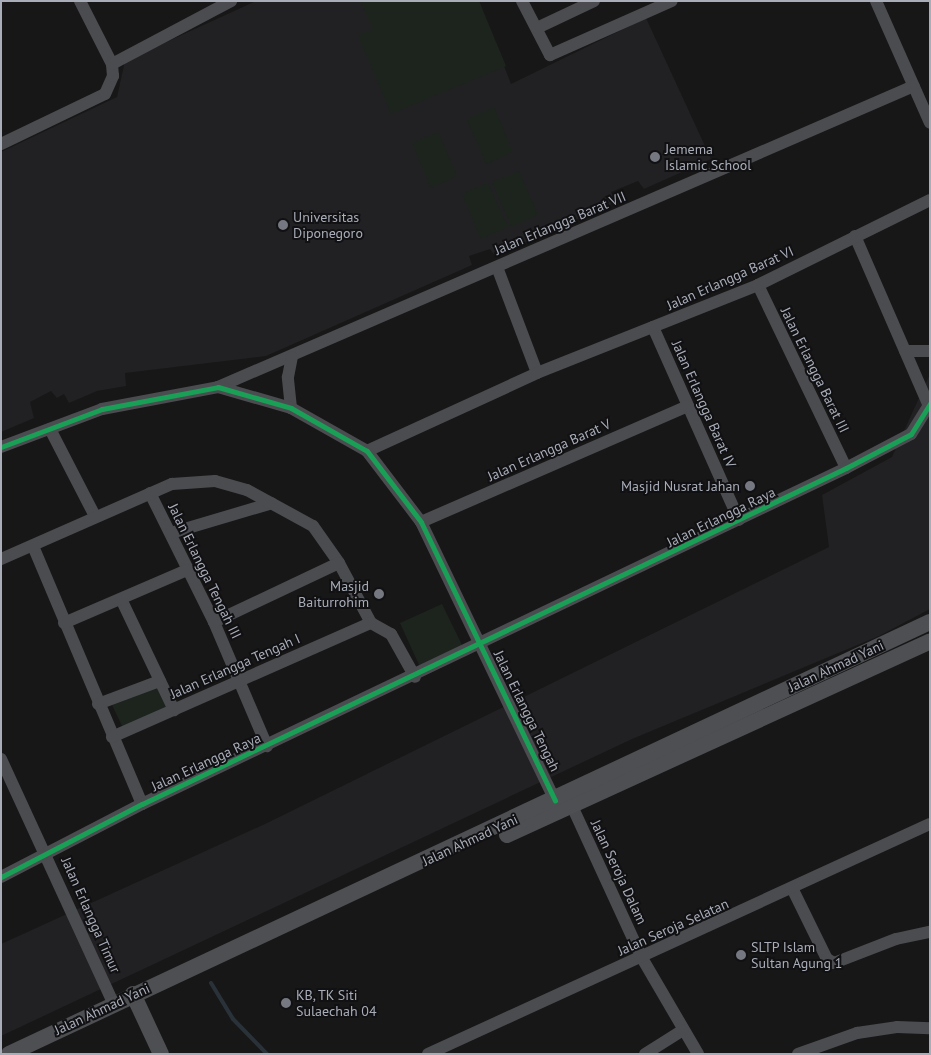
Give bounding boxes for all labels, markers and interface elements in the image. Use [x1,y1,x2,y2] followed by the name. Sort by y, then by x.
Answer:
[665,141,752,174] place label: Jemema Islamic School
[649,151,661,163] marker: Jemema Islamic School
[492,188,628,258] street label: Jalan Erlangga Barat VII
[293,209,363,242] place label: Universitas Diponegoro
[277,219,289,231] marker: Universitas Diponegoro
[664,242,796,314] street label: Jalan Erlangga Barat VI
[777,304,853,436] street label: Jalan Erlangga Barat III
[668,338,740,470] street label: Jalan Erlangga Barat IV
[485,415,613,485] street label: Jalan Erlangga Barat V
[621,478,740,494] place label: Masjid Nusrat Jahan
[744,480,756,492] marker: Masjid Nusrat Jahan
[664,483,778,551] street label: Jalan Erlangga Raya
[165,500,245,642] street label: Jalan Erlangga Tengah III
[298,578,369,610] place label: Masjid Baiturrohim
[373,588,385,600] marker: Masjid Baiturrohim
[167,630,303,702] street label: Jalan Erlangga Tengah I
[785,636,887,696] street label: Jalan Ahmad Yani
[490,648,564,774] street label: Jalan Erlangga Tengah
[149,729,263,795] street label: Jalan Erlangga Raya
[419,810,521,870] street label: Jalan Ahmad Yani
[587,817,651,927] street label: Jalan Seroja Dalam
[58,854,124,976] street label: Jalan Erlangga Timur
[615,895,731,959] street label: Jalan Seroja Selatan
[751,939,843,972] place label: SLTP Islam Sultan Agung 1
[735,949,747,961] marker: SLTP Islam Sultan Agung 1
[51,979,153,1039] street label: Jalan Ahmad Yani
[296,987,377,1020] place label: KB, TK Siti Sulaechah 04
[280,997,292,1009] marker: KB, TK Siti Sulaechah 04

